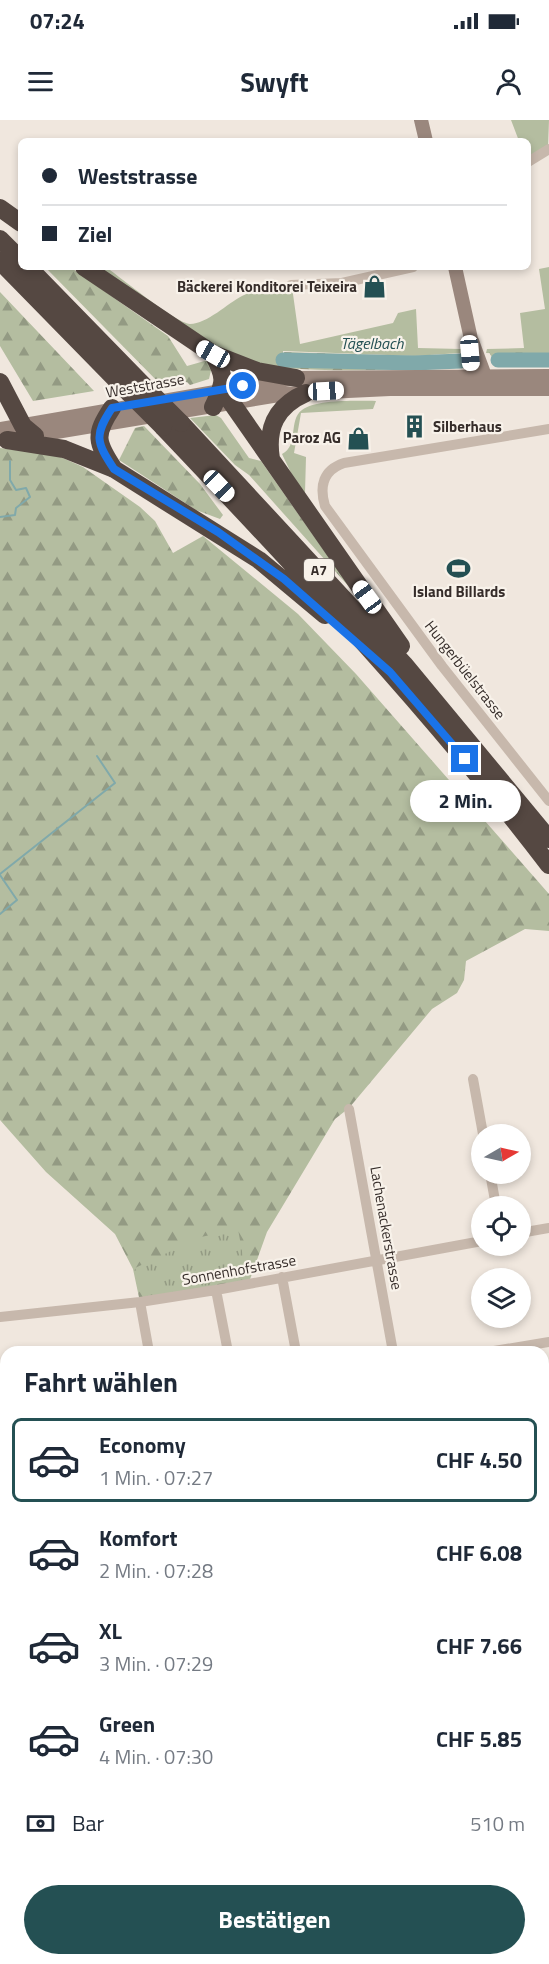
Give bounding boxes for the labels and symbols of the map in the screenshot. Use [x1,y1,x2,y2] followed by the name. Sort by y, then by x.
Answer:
[362,274,388,300] shop icon: Bäckerei Konditorei Teixeira
[177,275,357,298] place label: Bäckerei Konditorei Teixeira
[340,331,405,355] water label: Tägelbach
[459,334,481,372] car
[193,337,233,371] car
[104,367,186,404] street label: Weststrasse
[229,372,256,399] route start
[308,381,344,401] car
[402,414,428,440] building icon: Silberhaus
[433,415,502,438] place label: Silberhaus
[346,425,372,451] shop icon: Paroz AG
[283,426,341,449] place label: Paroz AG
[200,467,238,505] car
[446,555,472,581] sports icon: Island Billards
[304,559,334,581] road number: A7
[349,577,385,617] car
[413,580,505,603] place label: Island Billards
[419,615,511,724] street label: Hungerbüelstrasse
[451,745,478,772] route end
[410,780,520,822] callout: 2 Min.
[471,1124,531,1184] north arrow
[364,1164,409,1292] street label: Lachenackerstrasse
[180,1248,298,1291] street label: Sonnenhofstrasse

